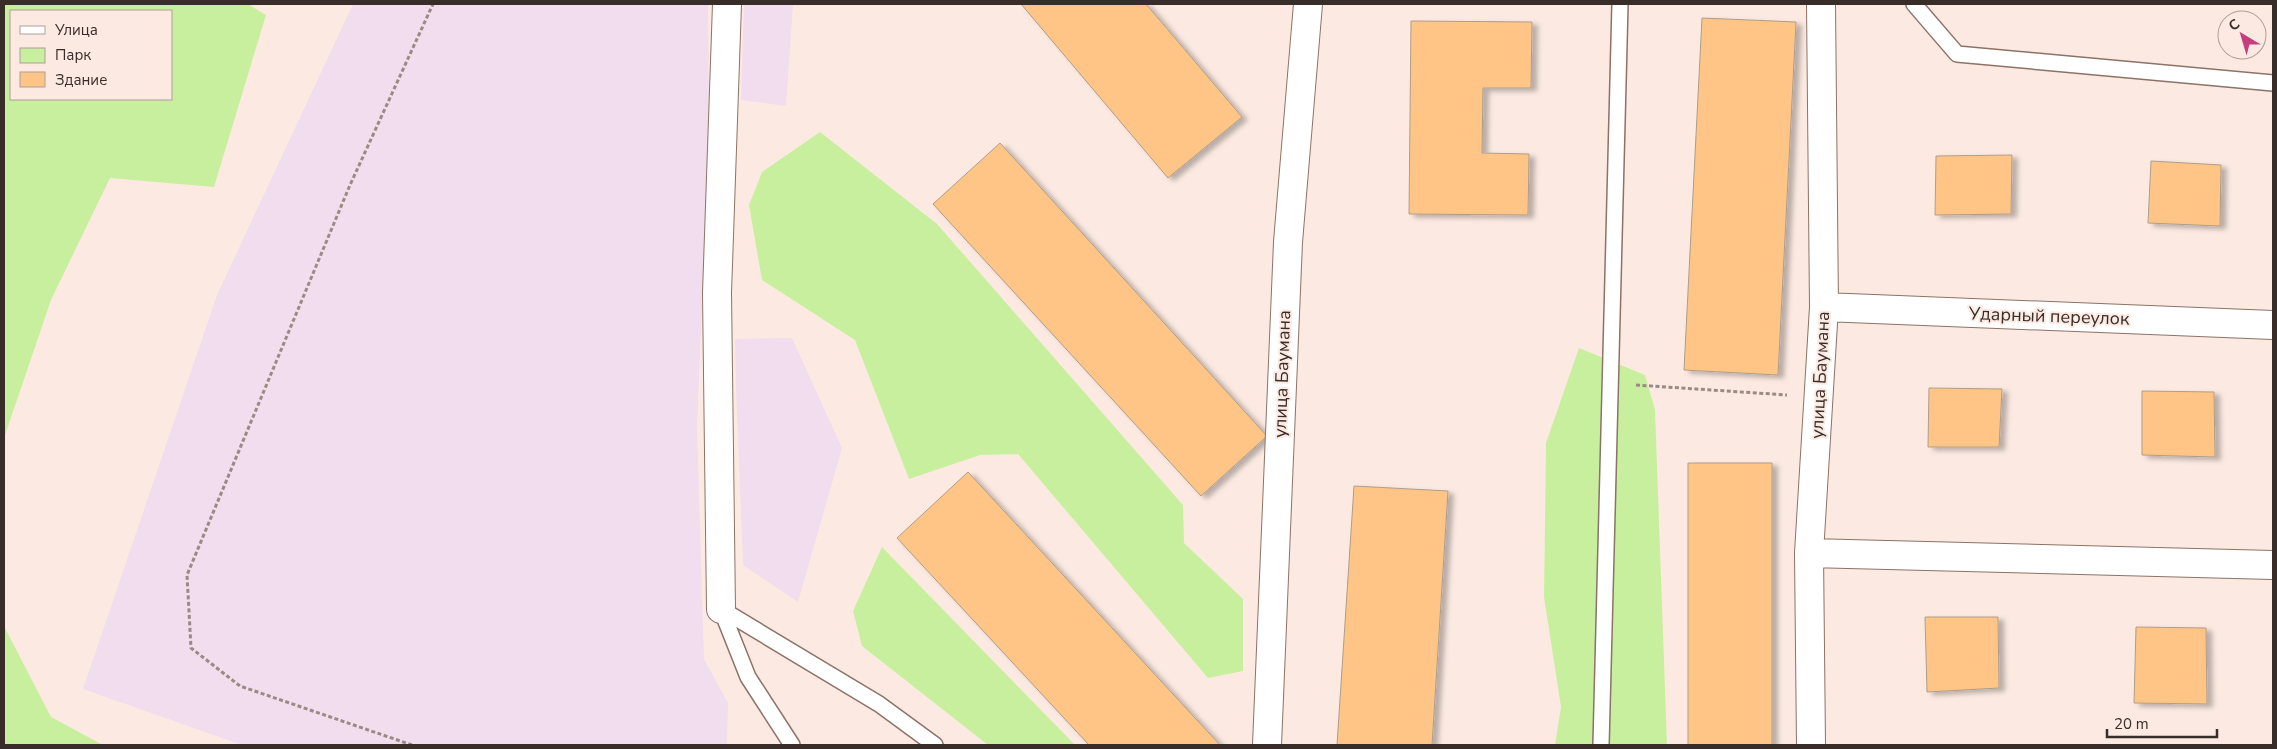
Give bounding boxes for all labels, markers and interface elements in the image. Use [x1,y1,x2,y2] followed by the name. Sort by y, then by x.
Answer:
[10,10,172,100] legend
[2217,10,2267,60] north arrow
[2225,14,2244,36] text: С
[54,20,98,40] text: Улица
[55,45,91,65] text: Парк
[55,70,107,90] text: Здание
[1967,301,2130,331] street label: Ударный переулок
[1268,310,1296,438] street label: улица Баумана
[1805,311,1835,439] street label: улица Баумана
[2107,706,2217,738] scale bar
[2114,714,2149,734] text: 20 m

